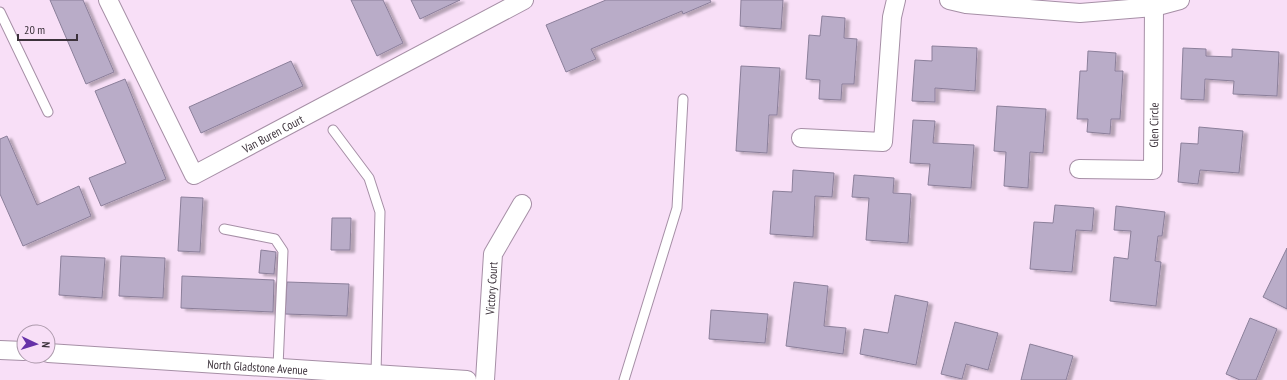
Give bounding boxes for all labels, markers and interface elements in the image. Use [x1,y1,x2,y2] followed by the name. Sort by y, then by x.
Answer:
[18,16,77,42] scale bar
[24,22,45,37] text: 20 m
[1146,102,1161,148] street label: Glen Circle
[239,111,306,156] street label: Van Buren Court
[482,260,500,316] street label: Victory Court
[16,324,56,364] north arrow
[39,341,53,348] text: N
[207,356,308,377] street label: North Gladstone Avenue

